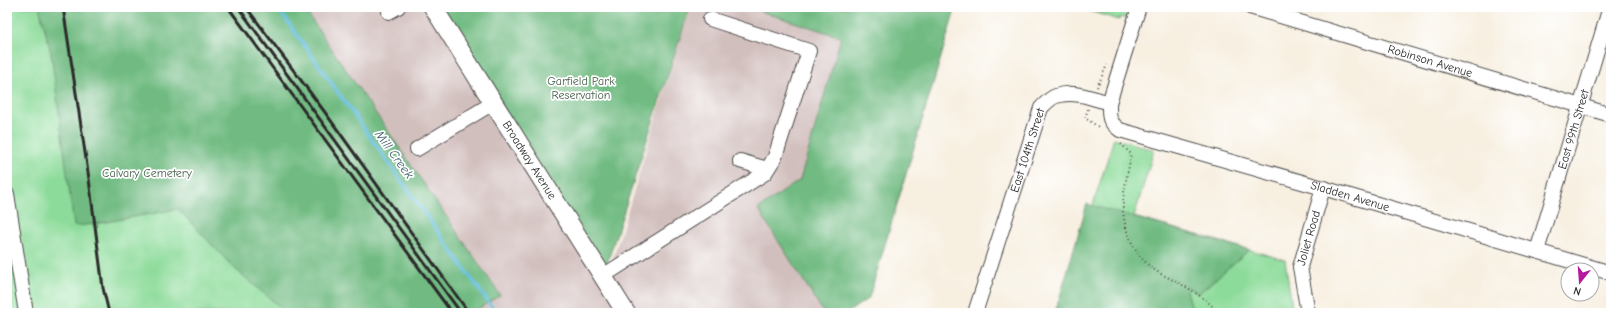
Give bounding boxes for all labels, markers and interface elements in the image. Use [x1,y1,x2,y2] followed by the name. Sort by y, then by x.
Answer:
[1386,42,1474,80] street label: Robinson Avenue
[547,74,615,102] park label: Garfield Park Reservation
[1555,87,1592,171] street label: East 99th Street
[1007,106,1048,194] street label: East 104th Street
[500,118,560,202] street label: Broadway Avenue
[371,126,418,182] water label: Mill Creek
[102,166,193,180] park label: Calvary Cemetery
[1309,178,1391,214] street label: Sladden Avenue
[1294,209,1323,267] street label: Joliet Road
[1560,262,1600,302] north arrow
[1572,284,1583,298] text: N

